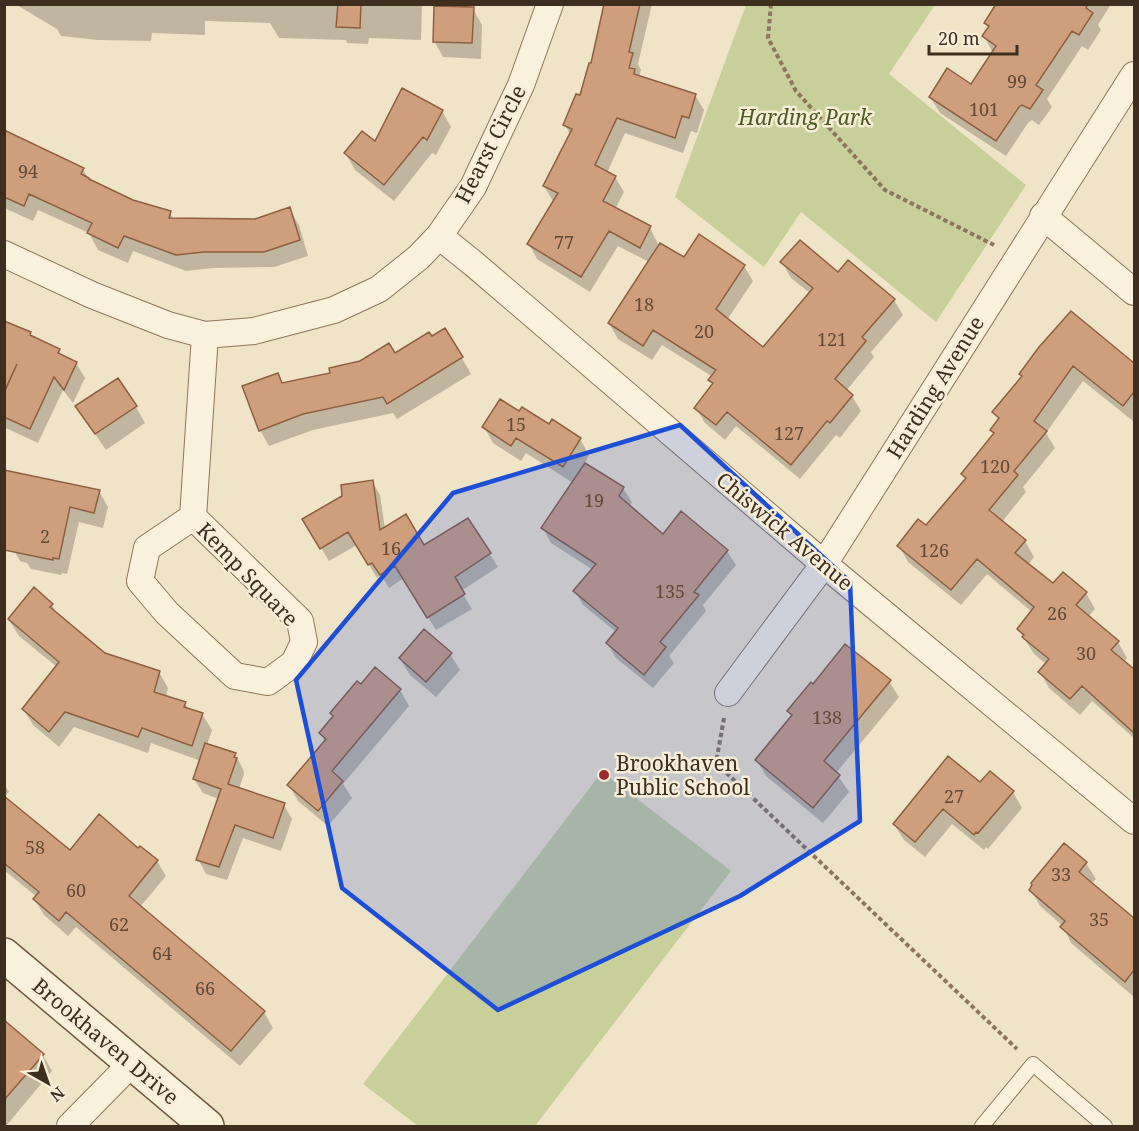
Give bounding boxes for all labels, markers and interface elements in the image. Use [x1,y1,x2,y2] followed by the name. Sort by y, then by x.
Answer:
[929,18,1018,56] scale bar
[938,26,980,50] text: 20 m
[1007,69,1027,93] house number: 99
[448,80,532,208] street label: Hearst Circle
[969,97,999,121] house number: 101
[737,103,873,131] park label: Harding Park
[18,159,38,183] house number: 94
[554,230,574,254] house number: 77
[634,292,654,316] house number: 18
[880,310,990,464] street label: Harding Avenue
[694,319,714,343] house number: 20
[817,327,847,351] house number: 121
[506,412,526,436] house number: 15
[774,421,804,445] house number: 127
[980,454,1010,478] house number: 120
[711,466,859,596] street label: Chiswick Avenue
[584,488,604,512] house number: 19
[191,516,305,632] street label: Kemp Square
[40,524,50,548] house number: 2
[381,536,401,560] house number: 16
[919,538,949,562] house number: 126
[655,579,685,603] house number: 135
[1047,601,1067,625] house number: 26
[1076,641,1096,665] house number: 30
[812,705,842,729] house number: 138
[616,749,750,801] place label: Brookhaven Public School
[597,768,611,782] marker: Brookhaven Public School
[944,784,964,808] house number: 27
[25,835,45,859] house number: 58
[1051,862,1071,886] house number: 33
[66,878,86,902] house number: 60
[1089,907,1109,931] house number: 35
[109,912,129,936] house number: 62
[152,941,172,965] house number: 64
[27,971,185,1111] street label: Brookhaven Drive
[195,976,215,1000] house number: 66
[18,1053,78,1113] north arrow
[45,1082,70,1107] text: N

